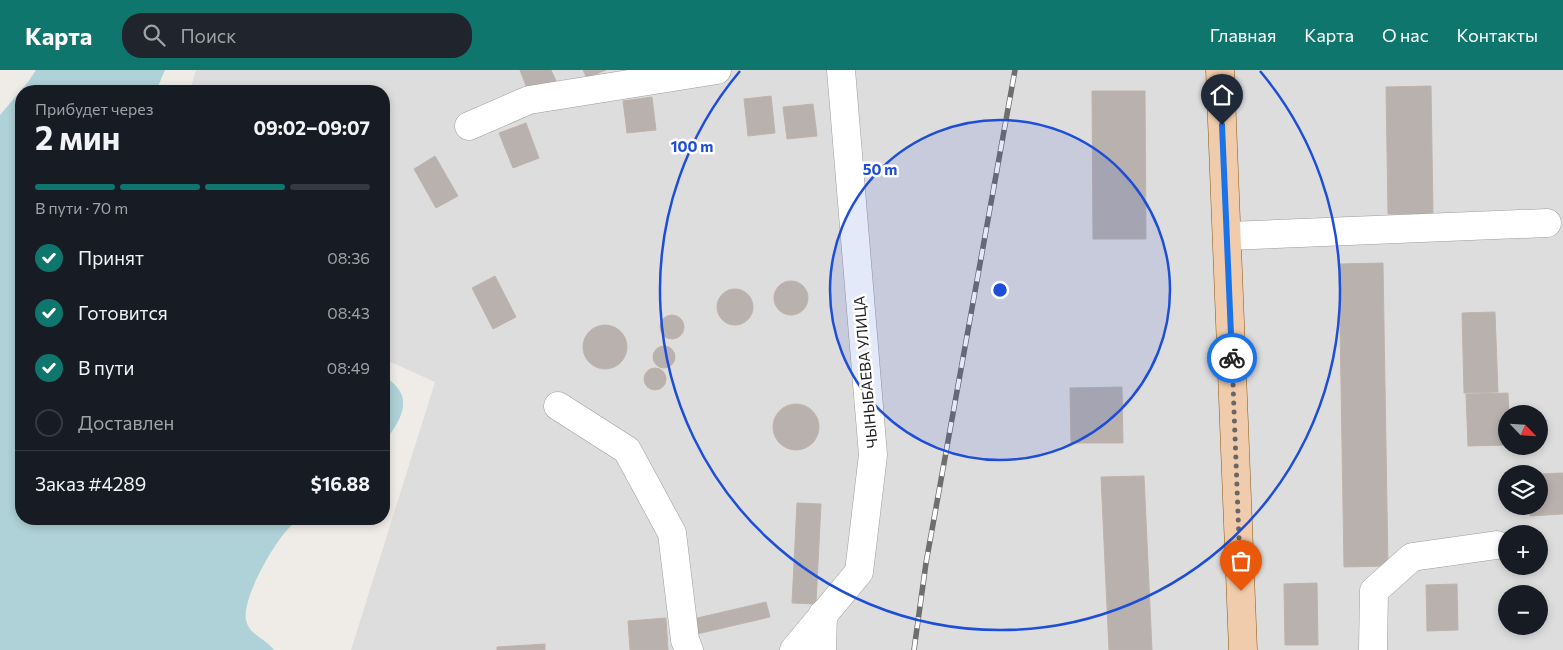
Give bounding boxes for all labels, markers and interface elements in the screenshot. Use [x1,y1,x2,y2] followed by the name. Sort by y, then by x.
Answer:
[122,13,472,58] search box
[25,21,92,50] text: Карта
[140,21,168,49] icon: search
[180,24,236,47] text: Поиск
[1210,24,1276,46] text: Главная
[1304,24,1354,46] text: Карта
[1382,24,1429,46] text: О нас
[1457,24,1538,46] text: Контакты
[1201,74,1243,125] pin
[1208,81,1236,109] icon: home
[35,99,154,118] text: Прибудет через
[253,116,370,139] text: 09:02–09:07
[35,117,120,157] text: 2 мин
[671,137,713,155] text: 100 m
[863,160,897,178] text: 50 m
[35,198,128,217] text: В пути · 70 m
[35,244,63,272] icon: check
[78,246,144,269] text: Принят
[327,248,370,267] text: 08:36
[991,281,1009,299] centre of rings
[849,295,881,449] street label: ЧЫНЫБАЕВА УЛИЦА
[35,299,63,327] icon: check
[78,301,168,324] text: Готовится
[327,303,370,322] text: 08:43
[1207,333,1257,383] courier
[1218,344,1246,372] icon: bike
[35,354,63,382] icon: check
[78,356,134,379] text: В пути
[327,358,370,377] text: 08:49
[1498,405,1548,455] north arrow
[1498,405,1548,635] map controls
[78,411,174,434] text: Доставлен
[1498,465,1548,515] button: layers
[35,472,146,495] text: Заказ #4289
[311,472,370,495] text: $16.88
[1498,525,1548,575] button: +
[1220,540,1262,591] pin
[1227,547,1255,575] icon: bag
[1498,585,1548,635] button: −

